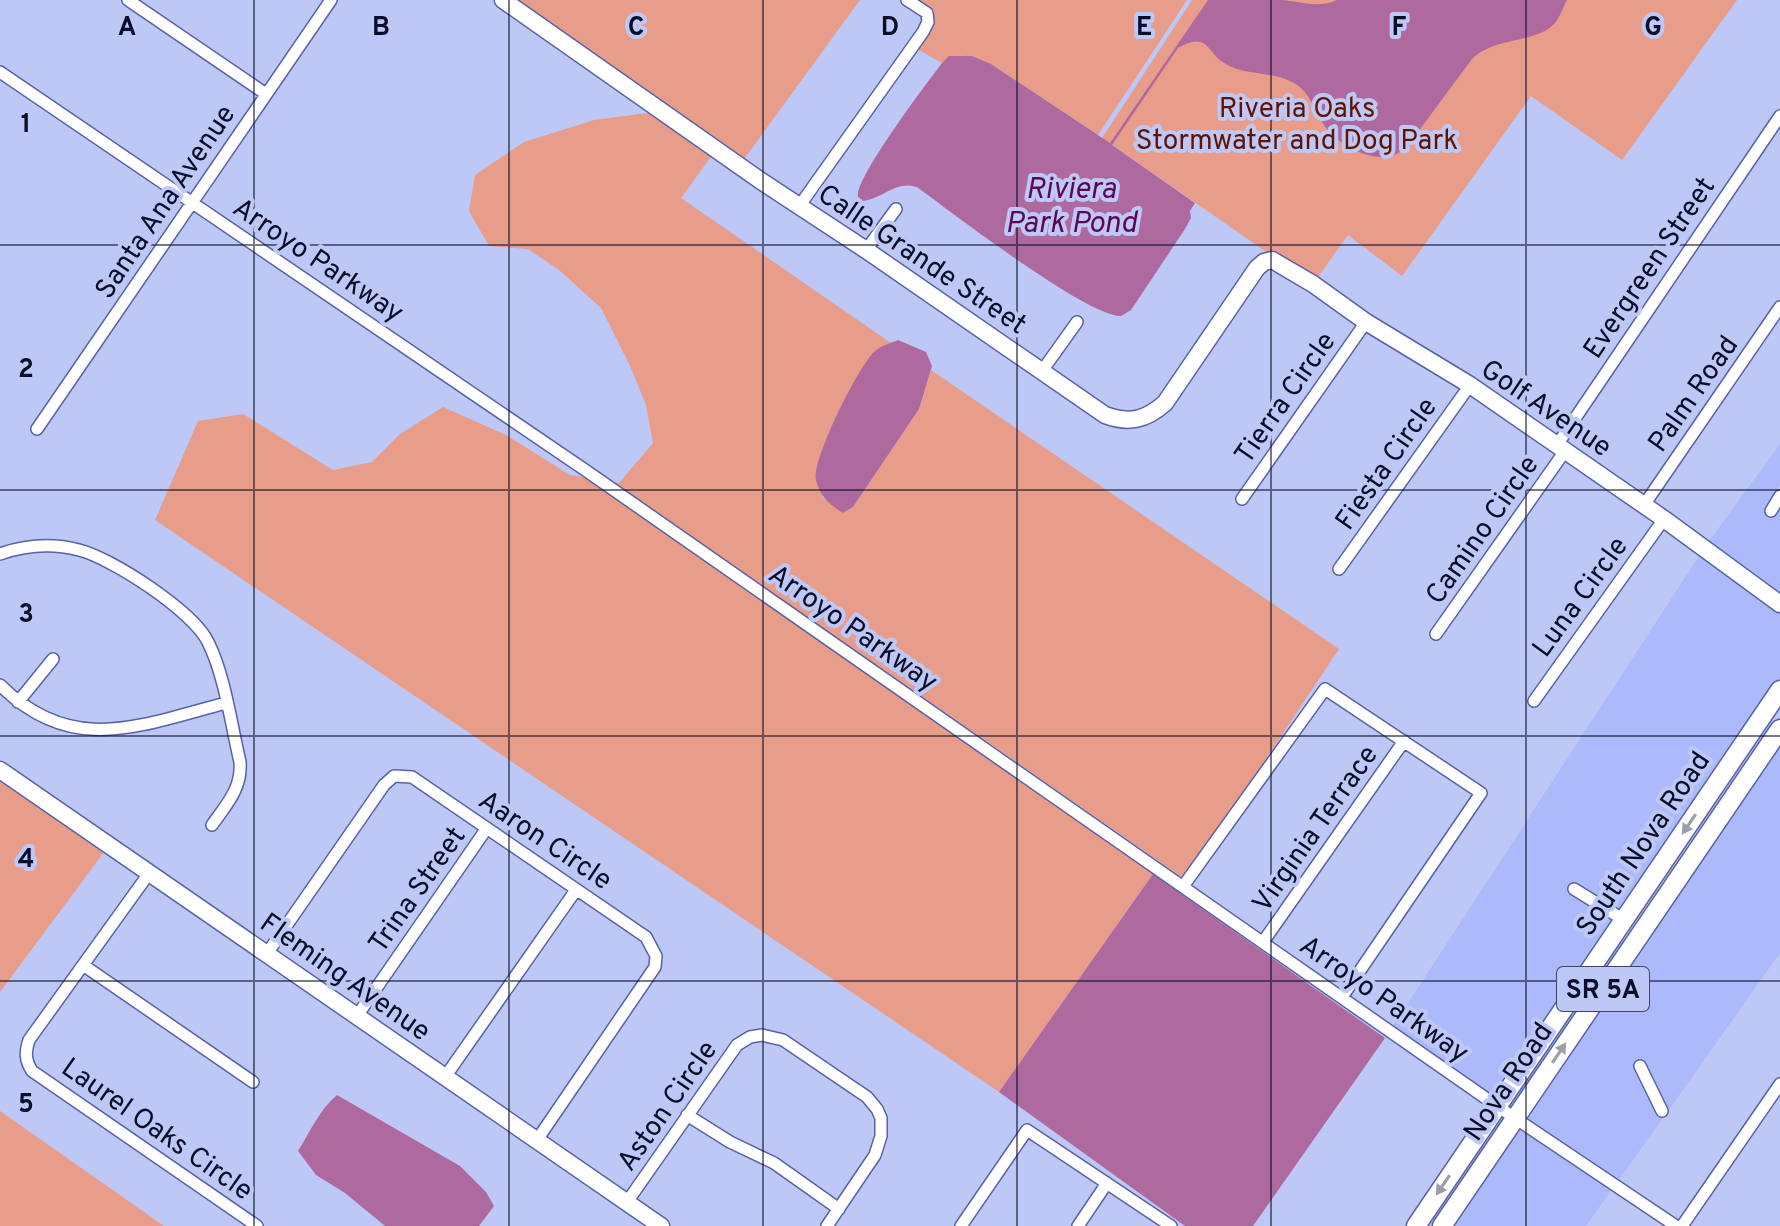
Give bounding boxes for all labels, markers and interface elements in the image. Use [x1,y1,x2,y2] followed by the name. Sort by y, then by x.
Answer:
[118,12,136,45] text: A
[372,12,390,45] text: B
[628,12,644,45] text: C
[881,12,899,45] text: D
[1136,12,1152,45] text: E
[1392,12,1407,45] text: F
[1644,12,1662,45] text: G
[1136,92,1458,160] park label: Riveria Oaks Stormwater and Dog Park
[88,99,245,307] street label: Santa Ana Avenue
[21,109,31,142] text: 1
[1576,171,1725,366] street label: Evergreen Street
[1005,172,1139,243] water label: Riviera Park Pond
[810,177,1033,344] street label: Calle Grande Street
[225,191,410,332] street label: Arroyo Parkway
[1228,326,1345,472] street label: Tierra Circle
[1641,329,1748,460] street label: Palm Road
[1473,352,1618,467] street label: Golf Avenue
[18,354,34,387] text: 2
[1329,391,1446,538] street label: Fiesta Circle
[1419,449,1548,612] street label: Camino Circle
[1526,530,1637,665] street label: Luna Circle
[760,558,944,701] street label: Arroyo Parkway
[18,599,34,632] text: 3
[1245,739,1387,920] street label: Virginia Terrace
[1569,745,1720,944] street label: South Nova Road
[470,784,618,899] street label: Aaron Circle
[1682,813,1697,835] one-way arrow
[362,821,475,961] street label: Trina Street
[18,844,34,877] text: 4
[252,906,437,1051] street label: Fleming Avenue
[1291,929,1475,1072] street label: Arroyo Parkway
[1557,967,1649,1011] road number: SR 5A
[1457,1017,1562,1149] street label: Nova Road
[610,1034,727,1179] street label: Aston Circle
[1551,1043,1566,1064] one-way arrow
[53,1051,259,1210] street label: Laurel Oaks Circle
[18,1089,34,1122] text: 5
[1436,1174,1451,1195] one-way arrow

